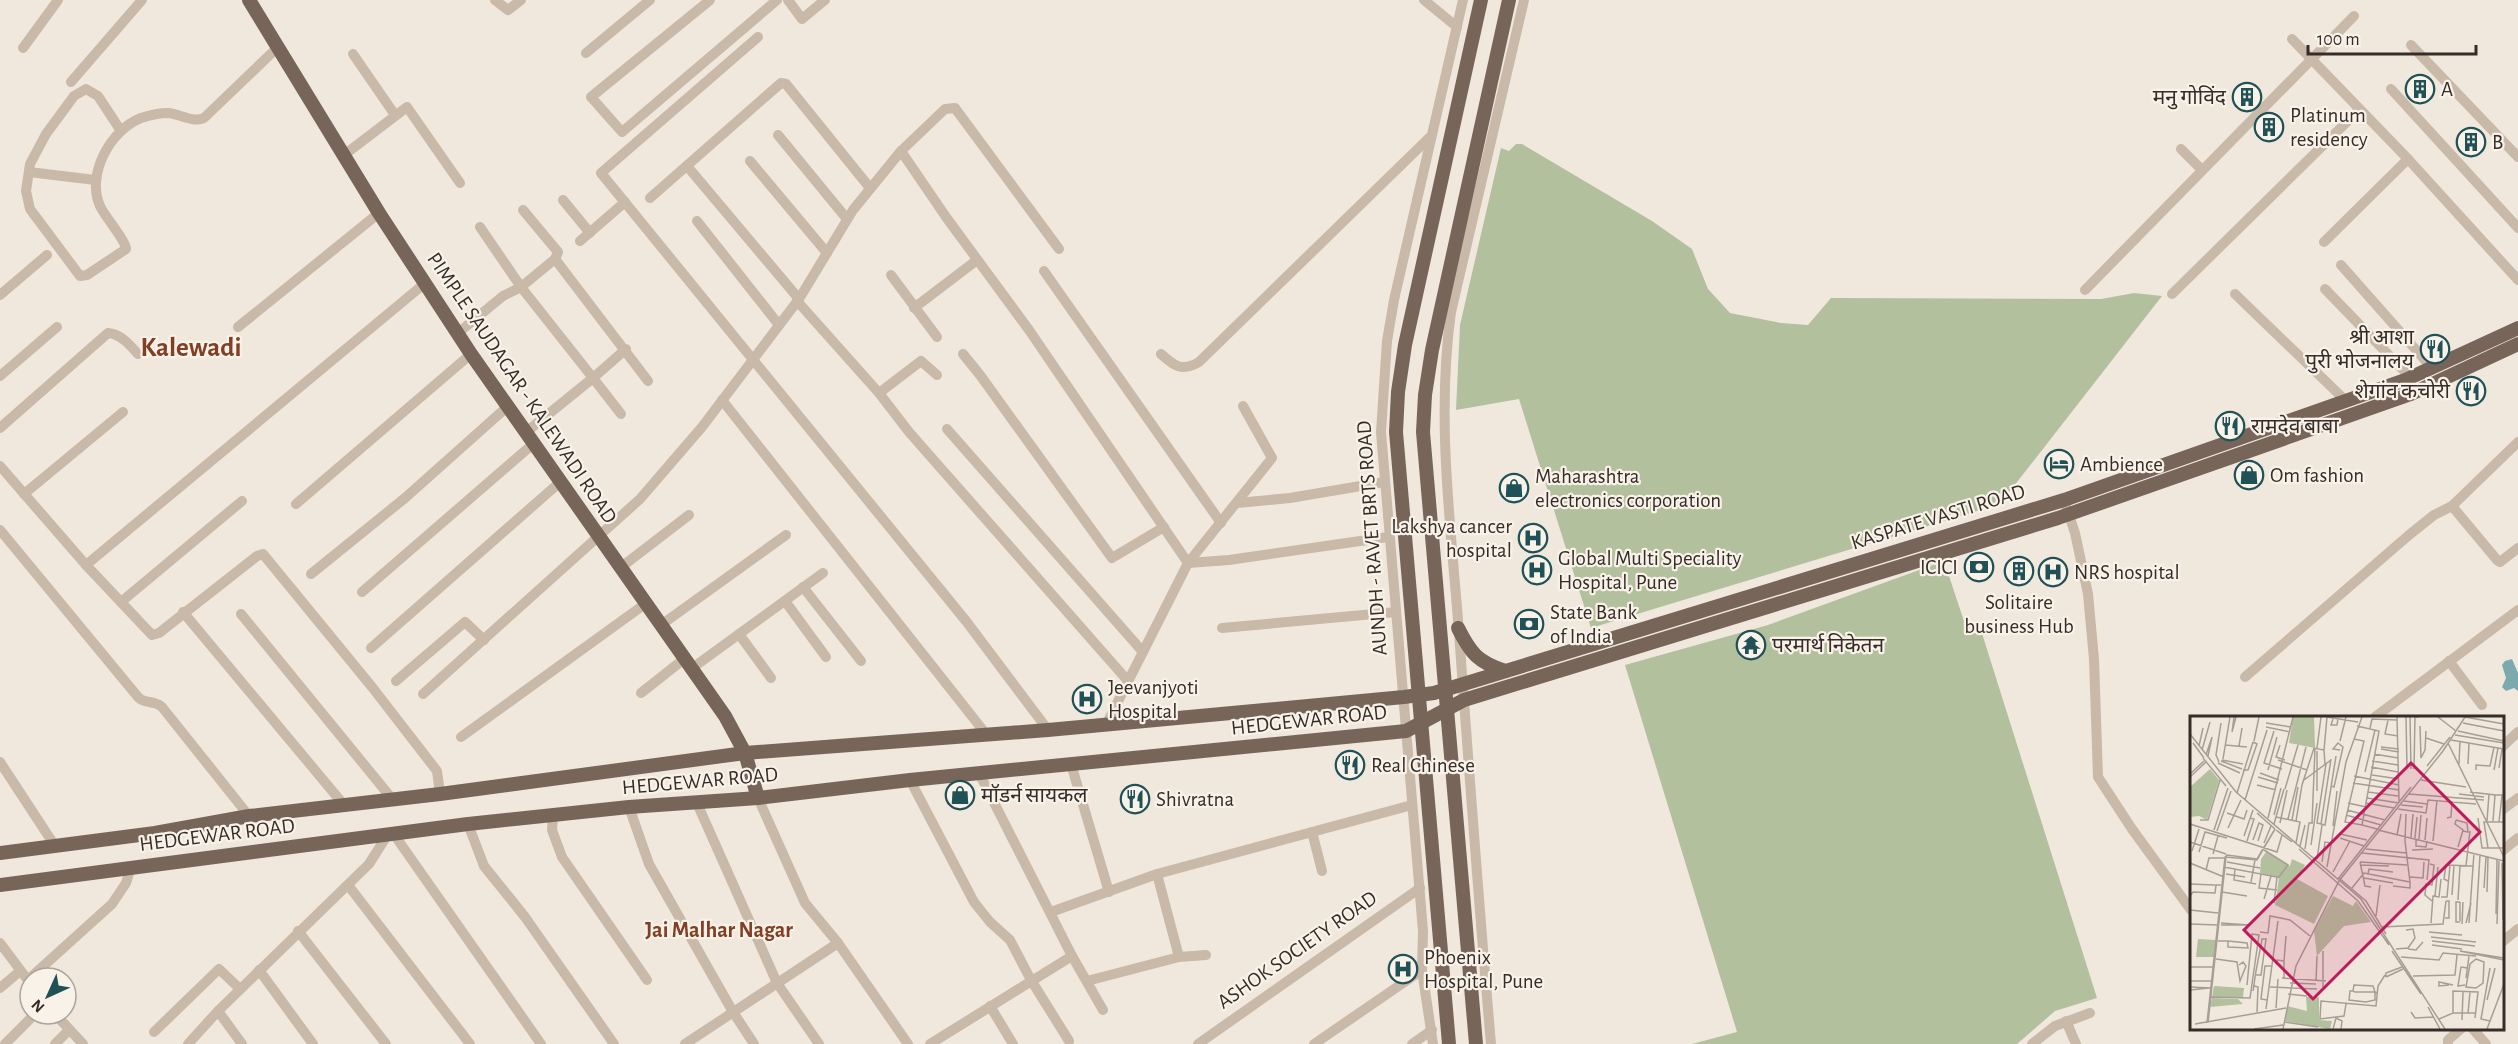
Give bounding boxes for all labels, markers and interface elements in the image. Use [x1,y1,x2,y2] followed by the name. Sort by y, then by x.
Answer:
[2308,18,2476,56] scale bar
[2317,31,2360,49] text: 100 m
[2404,73,2436,105] building icon: A
[2441,79,2453,100] place label: A
[2231,81,2263,113] building icon: मनु गोविंद
[2153,85,2227,110] place label: मनु गोविंद
[2290,105,2368,150] place label: Platinum residency
[2253,111,2285,143] building icon: Platinum residency
[2455,126,2487,158] building icon: B
[2492,132,2503,153] place label: B
[423,249,621,527] street label: PIMPLE SAUDAGAR - KALEWADI ROAD
[2305,325,2415,374] place label: श्री आशा पुरी भोजनालय
[2419,333,2451,365] restaurant icon: श्री आशा पुरी भोजनालय
[140,334,242,361] district label: Kalewadi
[2455,375,2487,407] restaurant icon: शेगांव कचोरी
[2354,379,2451,402] place label: शेगांव कचोरी
[2214,410,2246,442] restaurant icon: रामदेव बाबा
[2251,414,2339,437] place label: रामदेव बाबा
[1353,420,1391,656] street label: AUNDH - RAVET BRTS ROAD
[2043,448,2075,480] hotel icon: Ambience
[2080,454,2163,475] place label: Ambience
[2233,459,2265,491] shop icon: Om fashion
[2270,465,2364,486] place label: Om fashion
[1535,466,1721,511] place label: Maharashtra electronics corporation
[1498,472,1530,504] shop icon: Maharashtra electronics corporation
[1848,481,2028,553] street label: KASPATE VASTI ROAD
[1391,516,1512,561] place label: Lakshya cancer hospital
[1517,522,1549,554] hospital icon: Lakshya cancer hospital
[1558,548,1741,593] place label: Global Multi Speciality Hospital, Pune
[1963,551,1995,583] bank icon: ICICI
[1521,554,1553,586] hospital icon: Global Multi Speciality Hospital, Pune
[2003,555,2035,587] building icon: Solitaire business Hub
[2037,556,2069,588] hospital icon: NRS hospital
[1920,557,1958,578] place label: ICICI
[2074,562,2180,583] place label: NRS hospital
[1964,592,2074,637] place label: Solitaire business Hub
[1550,602,1637,647] place label: State Bank of India
[1513,608,1545,640] bank icon: State Bank of India
[1735,629,1767,661] temple icon: परमार्थ निकेतन
[1772,633,1885,656] place label: परमार्थ निकेतन
[1108,677,1199,722] place label: Jeevanjyoti Hospital
[1071,683,1103,715] hospital icon: Jeevanjyoti Hospital
[1230,701,1388,739] street label: HEDGEWAR ROAD
[2190,716,2503,1029] inset map
[1334,749,1366,781] restaurant icon: Real Chinese
[1371,755,1475,776] place label: Real Chinese
[621,764,779,798] street label: HEDGEWAR ROAD
[944,779,976,811] shop icon: मॉडर्न सायकल
[981,783,1088,806] place label: मॉडर्न सायकल
[1119,783,1151,815] restaurant icon: Shivratna
[1156,789,1234,810] place label: Shivratna
[138,815,296,855] street label: HEDGEWAR ROAD
[1213,887,1381,1013] street label: ASHOK SOCIETY ROAD
[645,919,793,941] district label: Jai Malhar Nagar
[1424,947,1543,992] place label: Phoenix Hospital, Pune
[1387,953,1419,985] hospital icon: Phoenix Hospital, Pune
[18,966,78,1026] north arrow
[29,996,48,1015] text: N

